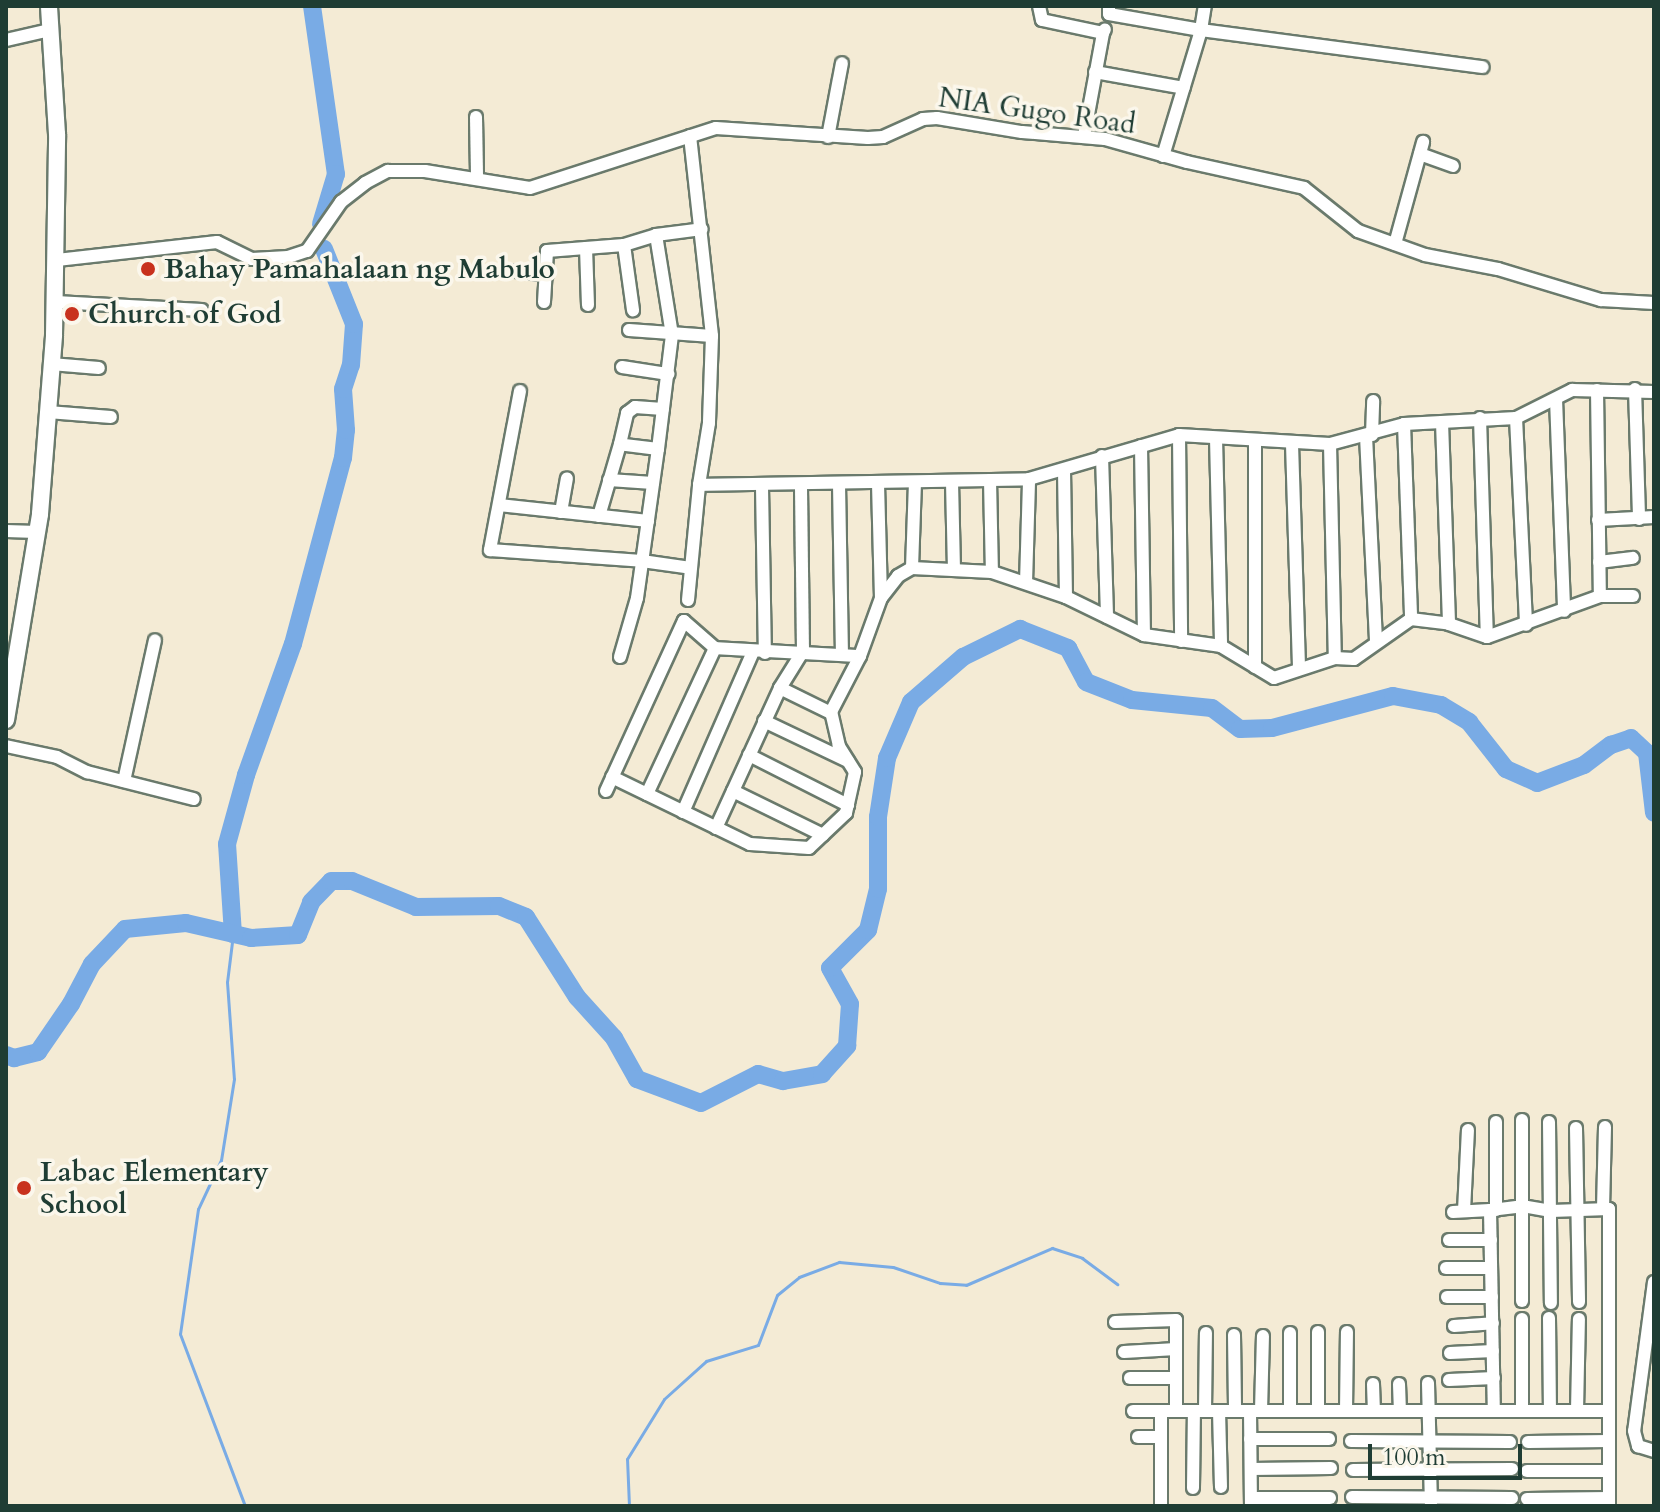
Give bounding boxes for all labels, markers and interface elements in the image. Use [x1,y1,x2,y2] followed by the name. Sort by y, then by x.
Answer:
[936,81,1138,141] street label: NIA Gugo Road
[164,252,555,286] place label: Bahay Pamahalaan ng Mabulo
[139,260,157,278] marker: Bahay Pamahalaan ng Mabulo
[88,297,281,331] place label: Church of God
[63,305,81,323] marker: Church of God
[40,1155,269,1221] place label: Labac Elementary School
[15,1179,33,1197] marker: Labac Elementary School
[1372,1428,1526,1478] scale bar
[1382,1441,1446,1474] text: 100 m

